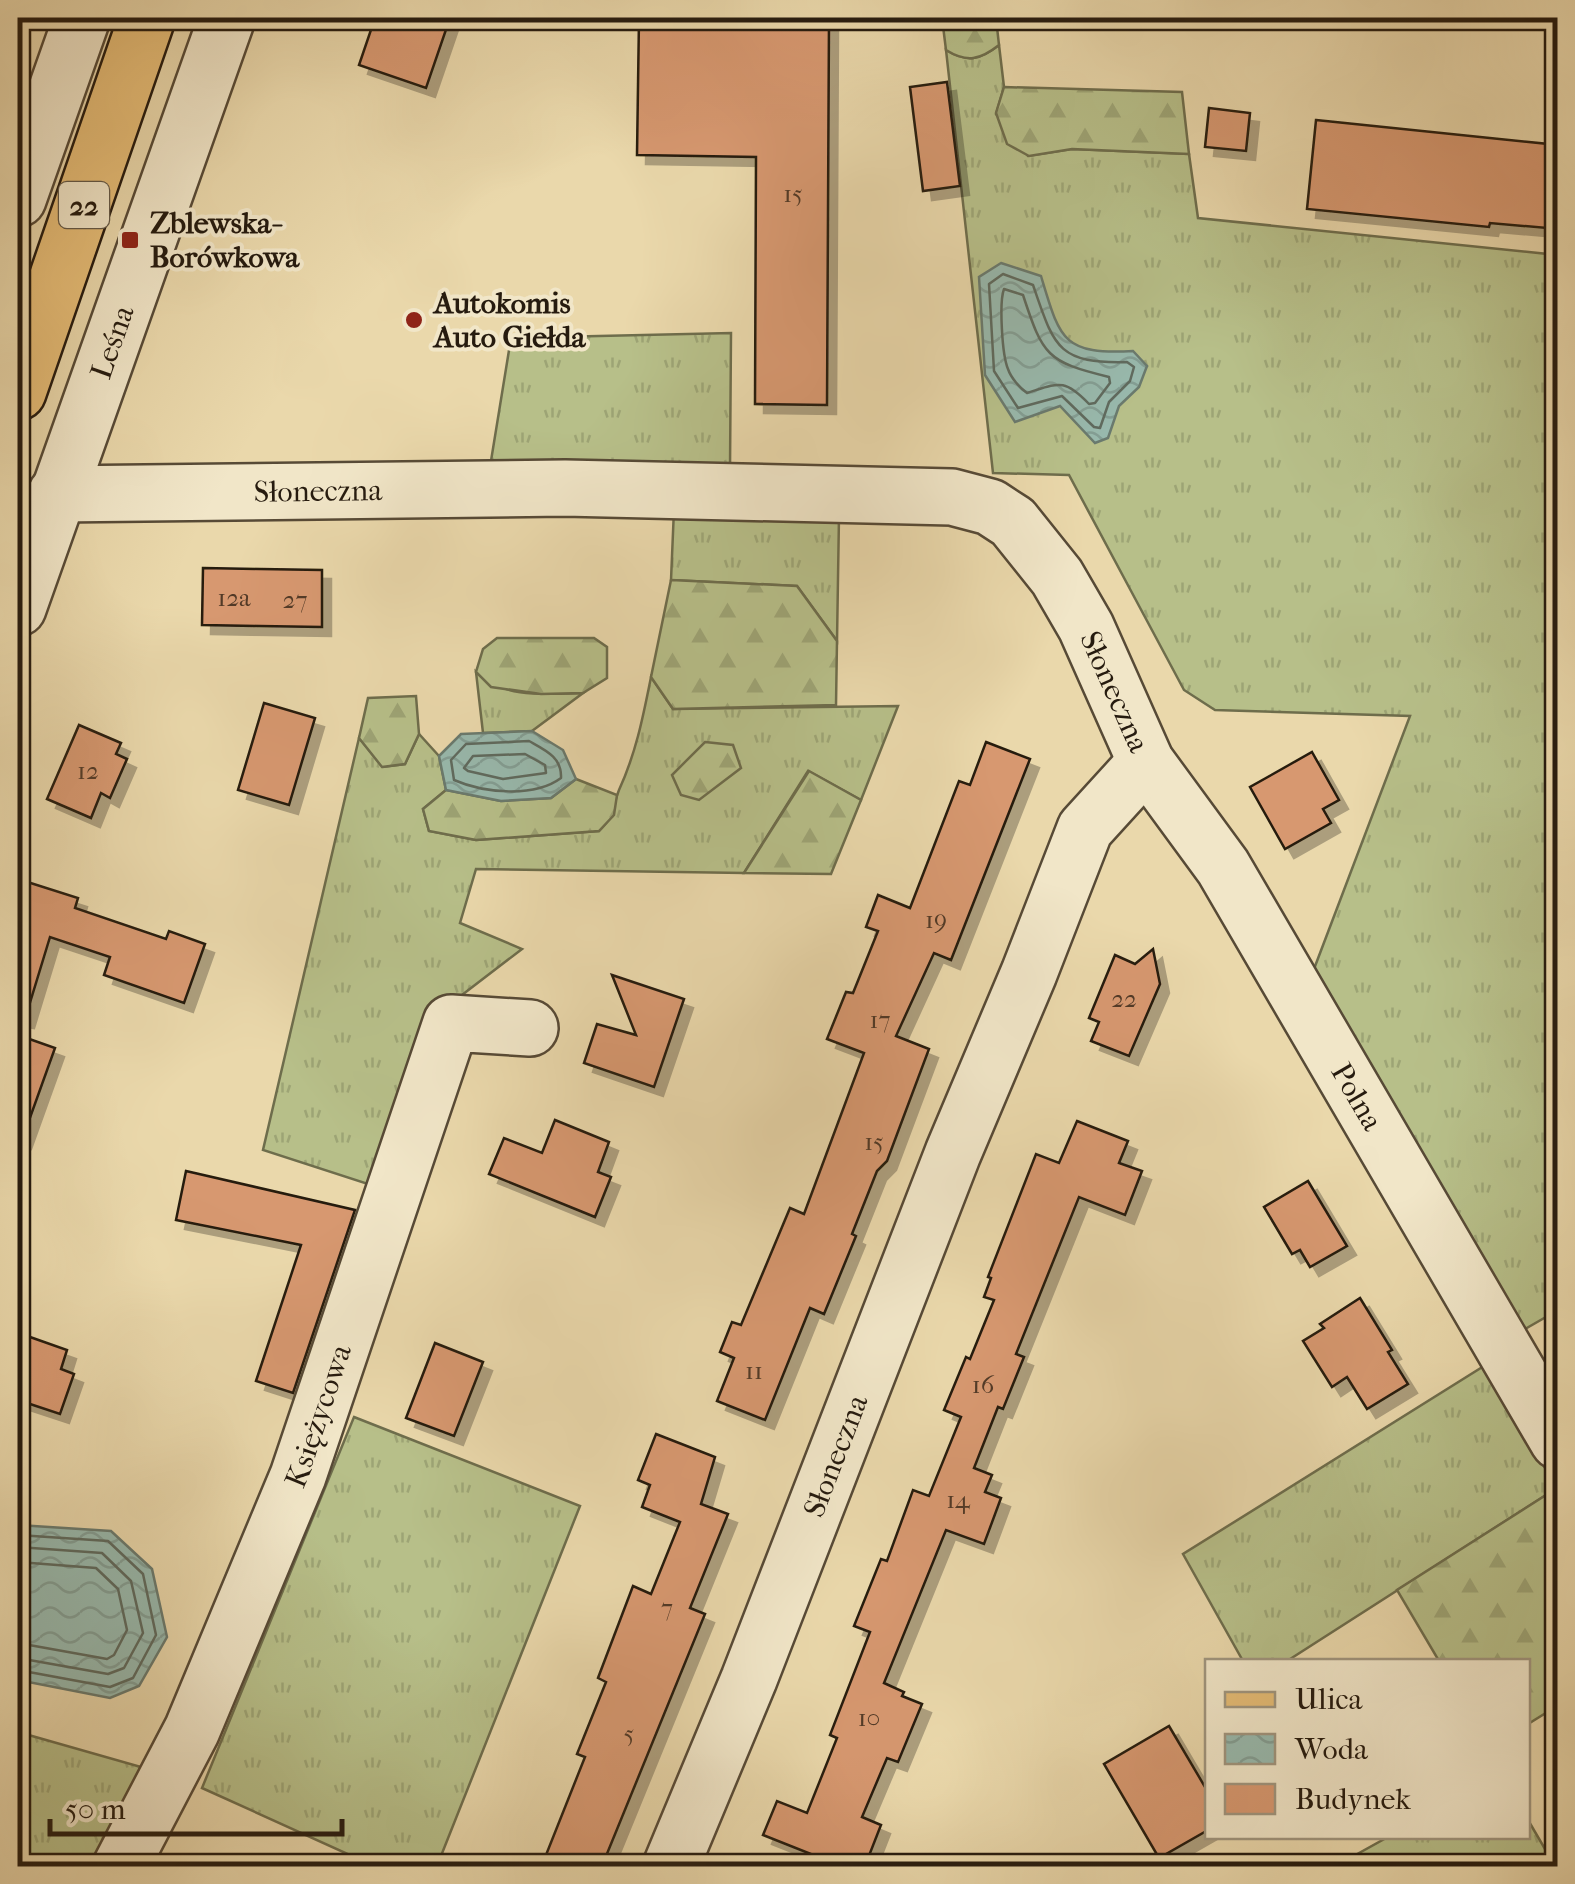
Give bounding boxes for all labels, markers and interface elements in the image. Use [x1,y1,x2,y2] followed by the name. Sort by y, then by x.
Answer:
[783,179,803,208] house number: 15
[59,182,109,228] road number: 22
[150,206,300,275] place label: Zblewska- Borówkowa
[119,229,141,251] marker: Zblewska- Borówkowa
[432,286,586,355] place label: Autokomis Auto Giełda
[84,300,142,384] street label: Leśna
[403,309,425,331] marker: Autokomis Auto Giełda
[254,473,384,510] street label: Słoneczna
[217,583,251,612] house number: 12a
[283,585,307,614] house number: 27
[1072,626,1157,759] street label: Słoneczna
[77,756,99,785] house number: 12
[925,905,947,934] house number: 19
[1111,984,1137,1013] house number: 22
[870,1005,890,1034] house number: 17
[1323,1057,1390,1138] street label: Polna
[864,1127,884,1156] house number: 15
[278,1339,360,1493] street label: Księżycowa
[745,1356,763,1385] house number: 11
[972,1370,995,1399] house number: 16
[796,1389,876,1522] street label: Słoneczna
[946,1485,971,1514] house number: 14
[661,1593,673,1622] house number: 7
[1205,1659,1530,1839] legend
[1295,1682,1364,1717] text: Ulica
[858,1703,880,1732] house number: 10
[624,1719,634,1748] house number: 5
[1294,1732,1369,1767] text: Woda
[50,1774,342,1836] scale bar
[1295,1782,1411,1817] text: Budynek
[65,1792,126,1827] text: 50 m

